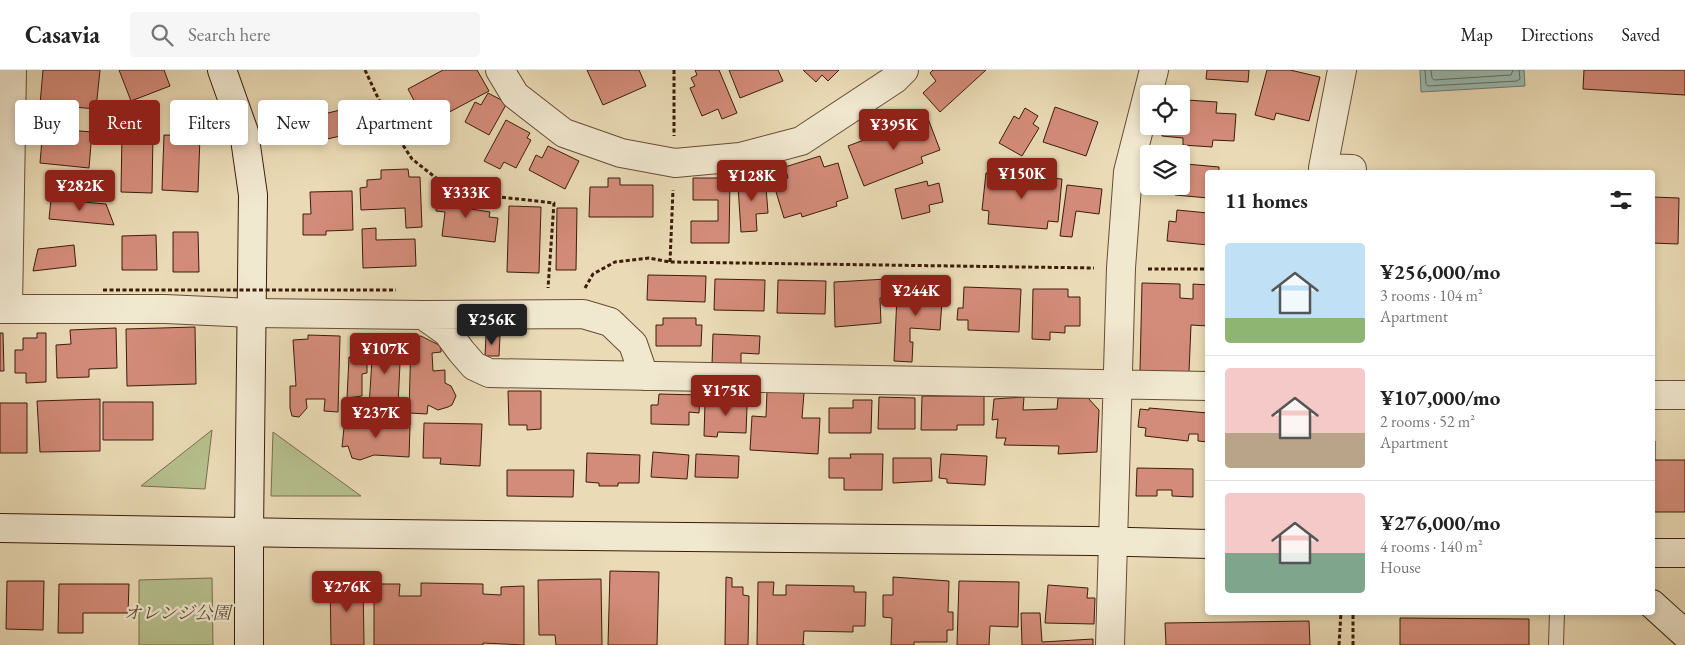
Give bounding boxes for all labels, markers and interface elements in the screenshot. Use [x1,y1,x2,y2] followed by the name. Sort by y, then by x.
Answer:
[130,12,480,57] search box
[25,19,100,50] text: Casavia
[148,21,176,49] icon: search
[188,22,270,47] text: Search here
[1461,23,1493,46] text: Map
[1521,23,1593,46] text: Directions
[1621,23,1660,46] text: Saved
[1140,85,1190,195] map controls
[1140,85,1190,135] button: locate
[15,100,79,145] chip: Buy
[89,100,160,145] chip: Rent
[170,100,248,145] chip: Filters
[258,100,328,145] chip: New
[338,100,450,145] chip: Apartment
[859,108,929,151] pin: ¥395K
[870,114,918,135] text: ¥395K
[1140,145,1190,195] button: layers
[987,158,1057,200] pin: ¥150K
[717,160,787,202] pin: ¥128K
[998,163,1046,184] text: ¥150K
[728,165,776,186] text: ¥128K
[45,170,115,212] pin: ¥282K
[56,175,104,196] text: ¥282K
[431,176,501,219] pin: ¥333K
[442,182,490,203] text: ¥333K
[1607,186,1635,214] icon: filters
[1225,187,1308,214] text: 11 homes
[1380,258,1500,285] text: ¥256,000/mo
[1265,263,1325,323] icon: home
[881,274,951,317] pin: ¥244K
[892,280,940,301] text: ¥244K
[1380,285,1483,306] text: 3 rooms · 104 m²
[457,304,527,346] pin: ¥256K
[1380,306,1448,327] text: Apartment
[468,309,516,330] text: ¥256K
[350,332,420,375] pin: ¥107K
[361,338,409,359] text: ¥107K
[691,374,761,417] pin: ¥175K
[702,380,750,401] text: ¥175K
[1380,384,1500,411] text: ¥107,000/mo
[1265,388,1325,448] icon: home
[341,396,411,439] pin: ¥237K
[352,402,400,423] text: ¥237K
[1380,411,1475,432] text: 2 rooms · 52 m²
[1380,432,1448,453] text: Apartment
[1380,509,1500,536] text: ¥276,000/mo
[1265,513,1325,573] icon: home
[1380,536,1483,557] text: 4 rooms · 140 m²
[1380,557,1421,578] text: House
[312,570,382,613] pin: ¥276K
[323,576,371,597] text: ¥276K
[123,601,234,624] park label: オレンジ公園

